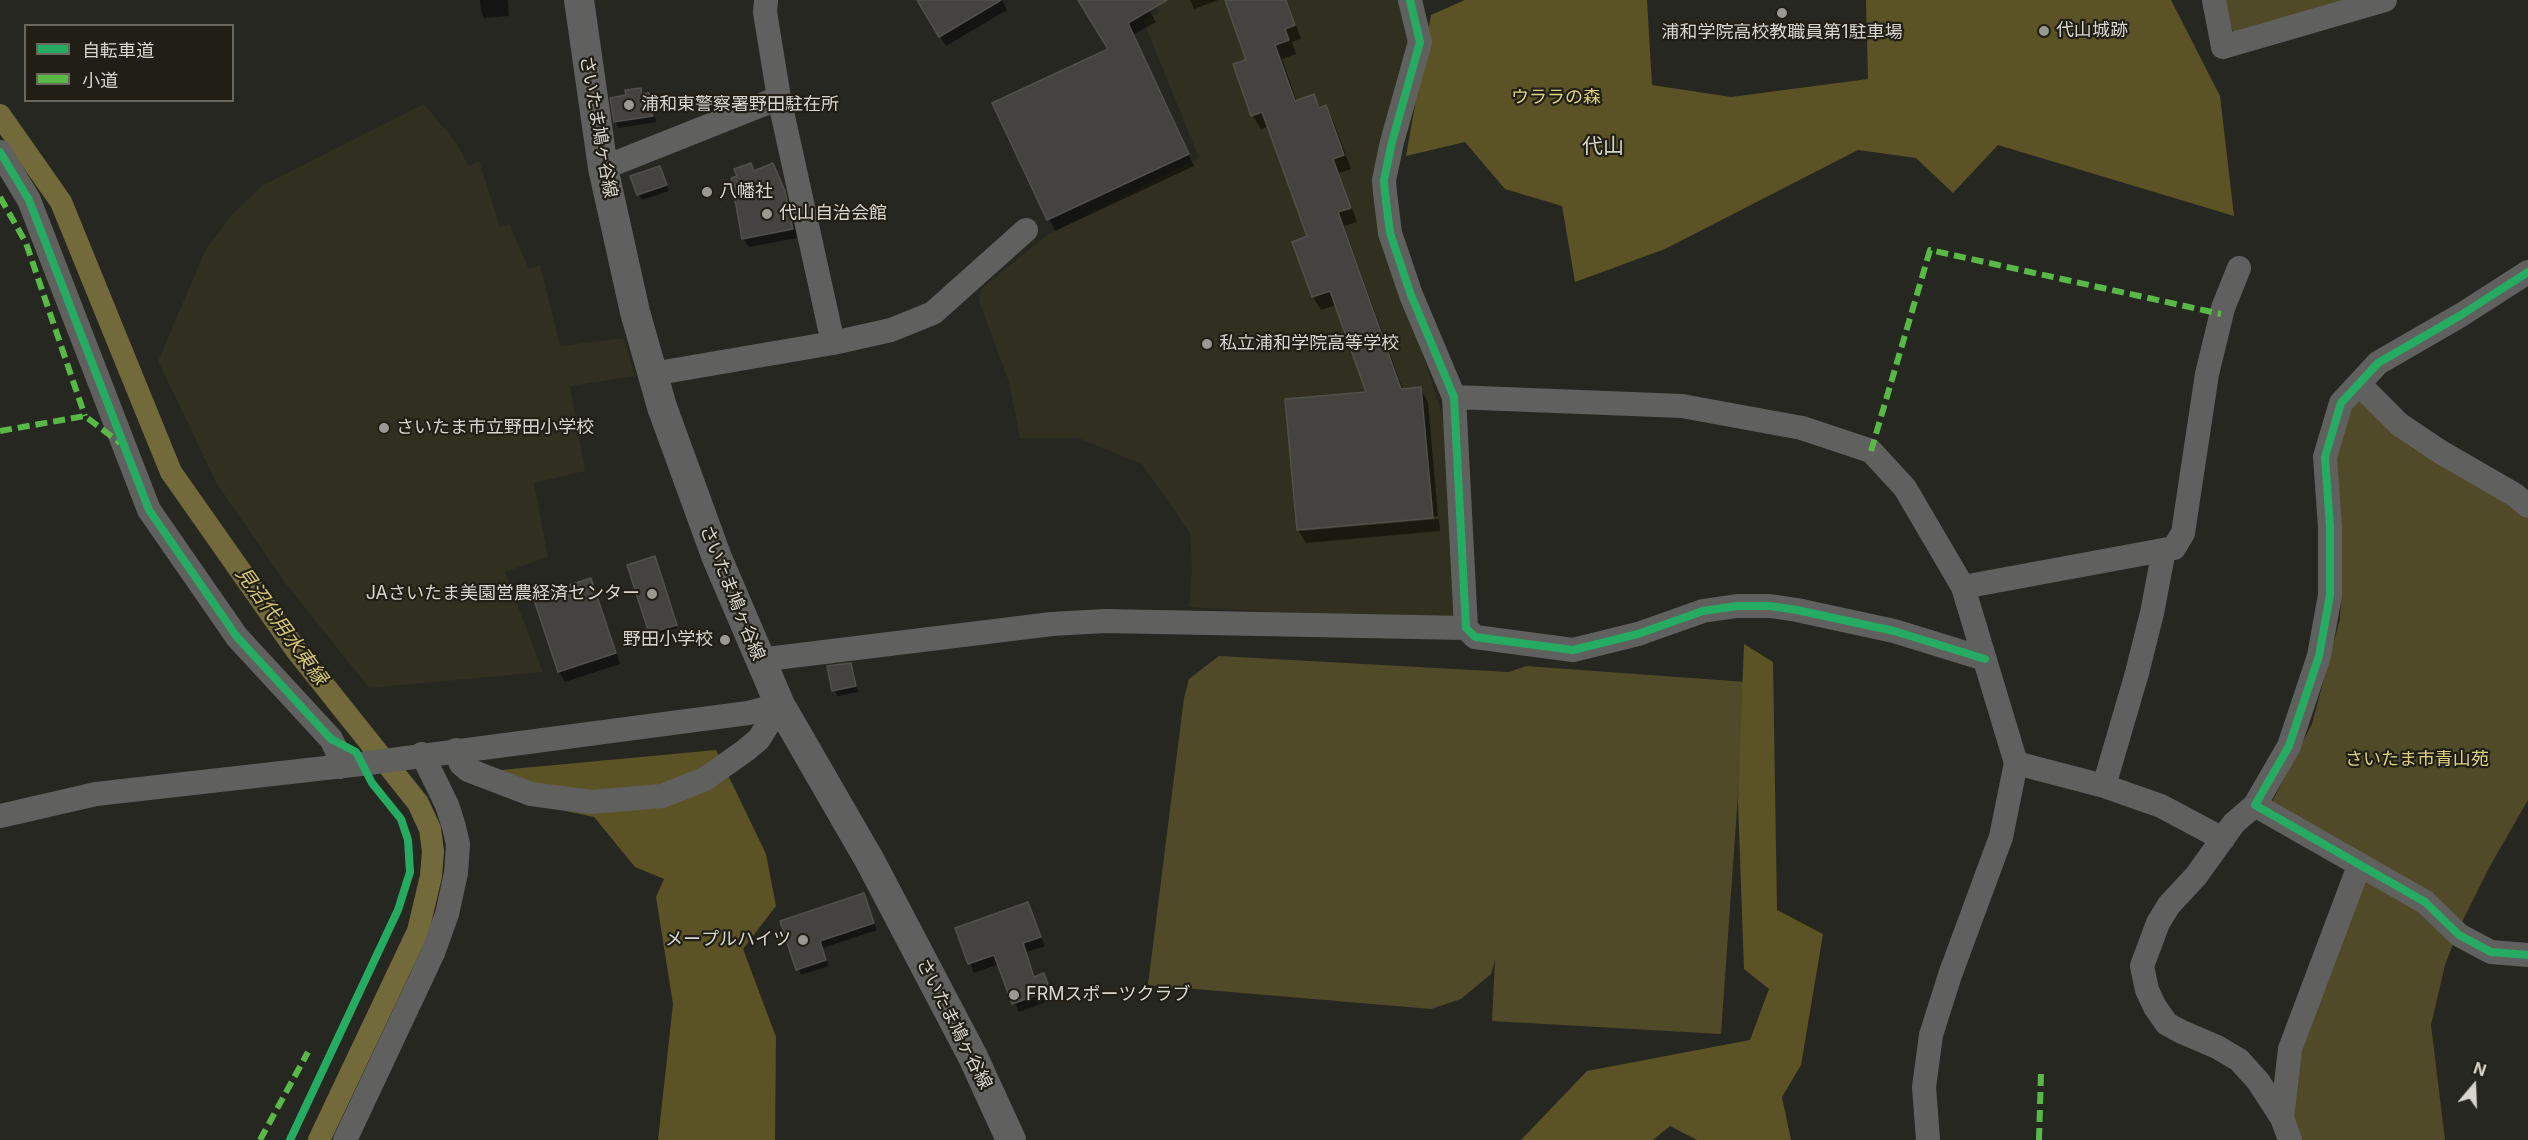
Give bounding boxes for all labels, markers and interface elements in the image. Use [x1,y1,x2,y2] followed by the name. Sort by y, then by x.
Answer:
[1775,6,1789,20] marker: 浦和学院高校教職員第1駐車場
[2056,20,2128,42] place label: 代山城跡
[1661,22,1903,44] place label: 浦和学院高校教職員第1駐車場
[24,24,234,102] legend
[2037,24,2051,38] marker: 代山城跡
[82,40,154,61] text: 自転車道
[575,54,621,200] street label: さいたま鳩ヶ谷線
[82,70,118,91] text: 小道
[1511,87,1601,109] park label: ウララの森
[641,94,839,116] place label: 浦和東警察署野田駐在所
[622,98,636,112] marker: 浦和東警察署野田駐在所
[1582,134,1624,160] district label: 代山
[719,181,773,203] place label: 八幡社
[700,185,714,199] marker: 八幡社
[779,203,887,225] place label: 代山自治会館
[760,207,774,221] marker: 代山自治会館
[1219,333,1399,355] place label: 私立浦和学院高等学校
[1200,337,1214,351] marker: 私立浦和学院高等学校
[396,417,594,439] place label: さいたま市立野田小学校
[377,421,391,435] marker: さいたま市立野田小学校
[695,522,769,664] street label: さいたま鳩ヶ谷線
[230,562,332,690] water label: 見沼代用水東縁
[366,583,640,605] place label: JAさいたま美園営農経済センター
[645,587,659,601] marker: JAさいたま美園営農経済センター
[623,629,713,651] place label: 野田小学校
[718,633,732,647] marker: 野田小学校
[2345,749,2489,771] park label: さいたま市青山苑
[665,929,791,951] place label: メープルハイツ
[796,933,810,947] marker: メープルハイツ
[912,955,996,1093] street label: さいたま鳩ヶ谷線
[1026,984,1190,1006] place label: FRMスポーツクラブ
[1007,988,1021,1002] marker: FRMスポーツクラブ
[2444,1056,2504,1116] north arrow
[2471,1058,2489,1080] text: N

